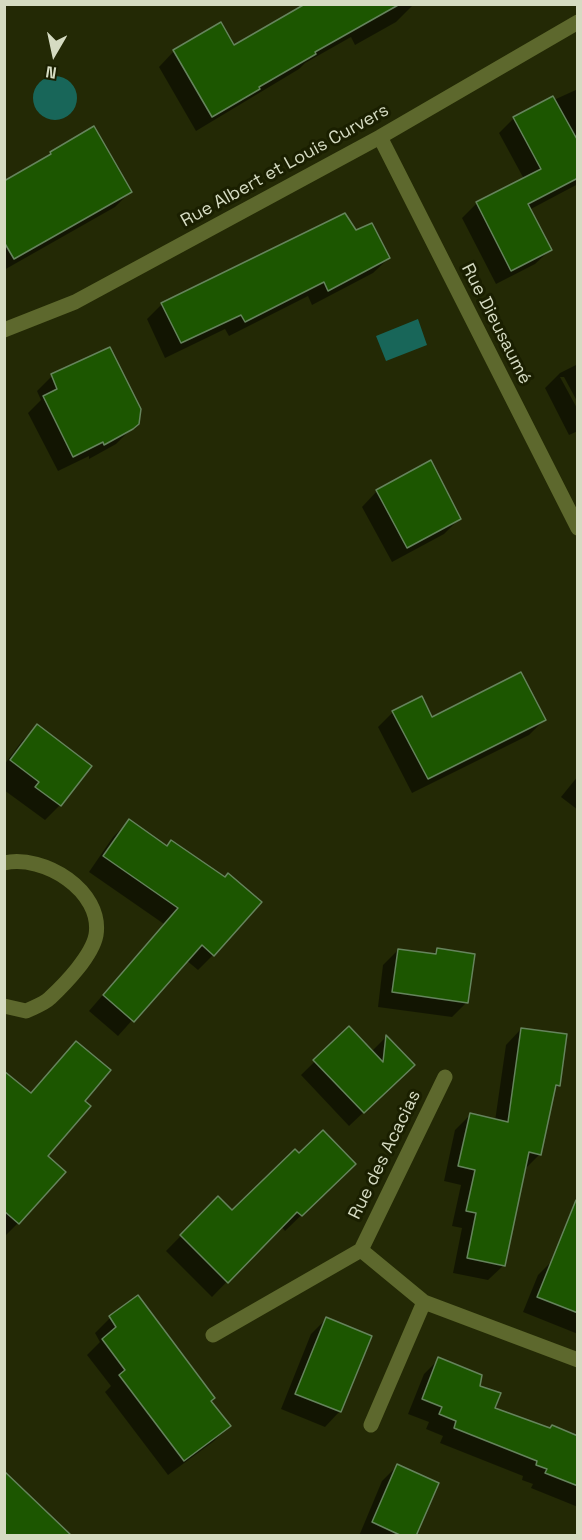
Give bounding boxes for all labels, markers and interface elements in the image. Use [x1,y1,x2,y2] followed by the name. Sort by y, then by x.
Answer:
[24,24,84,84] north arrow
[44,61,58,83] text: N
[177,100,393,232] street label: Rue Albert et Louis Curvers
[456,260,536,388] street label: Rue Dieusaumé
[344,1087,426,1223] street label: Rue des Acacias

